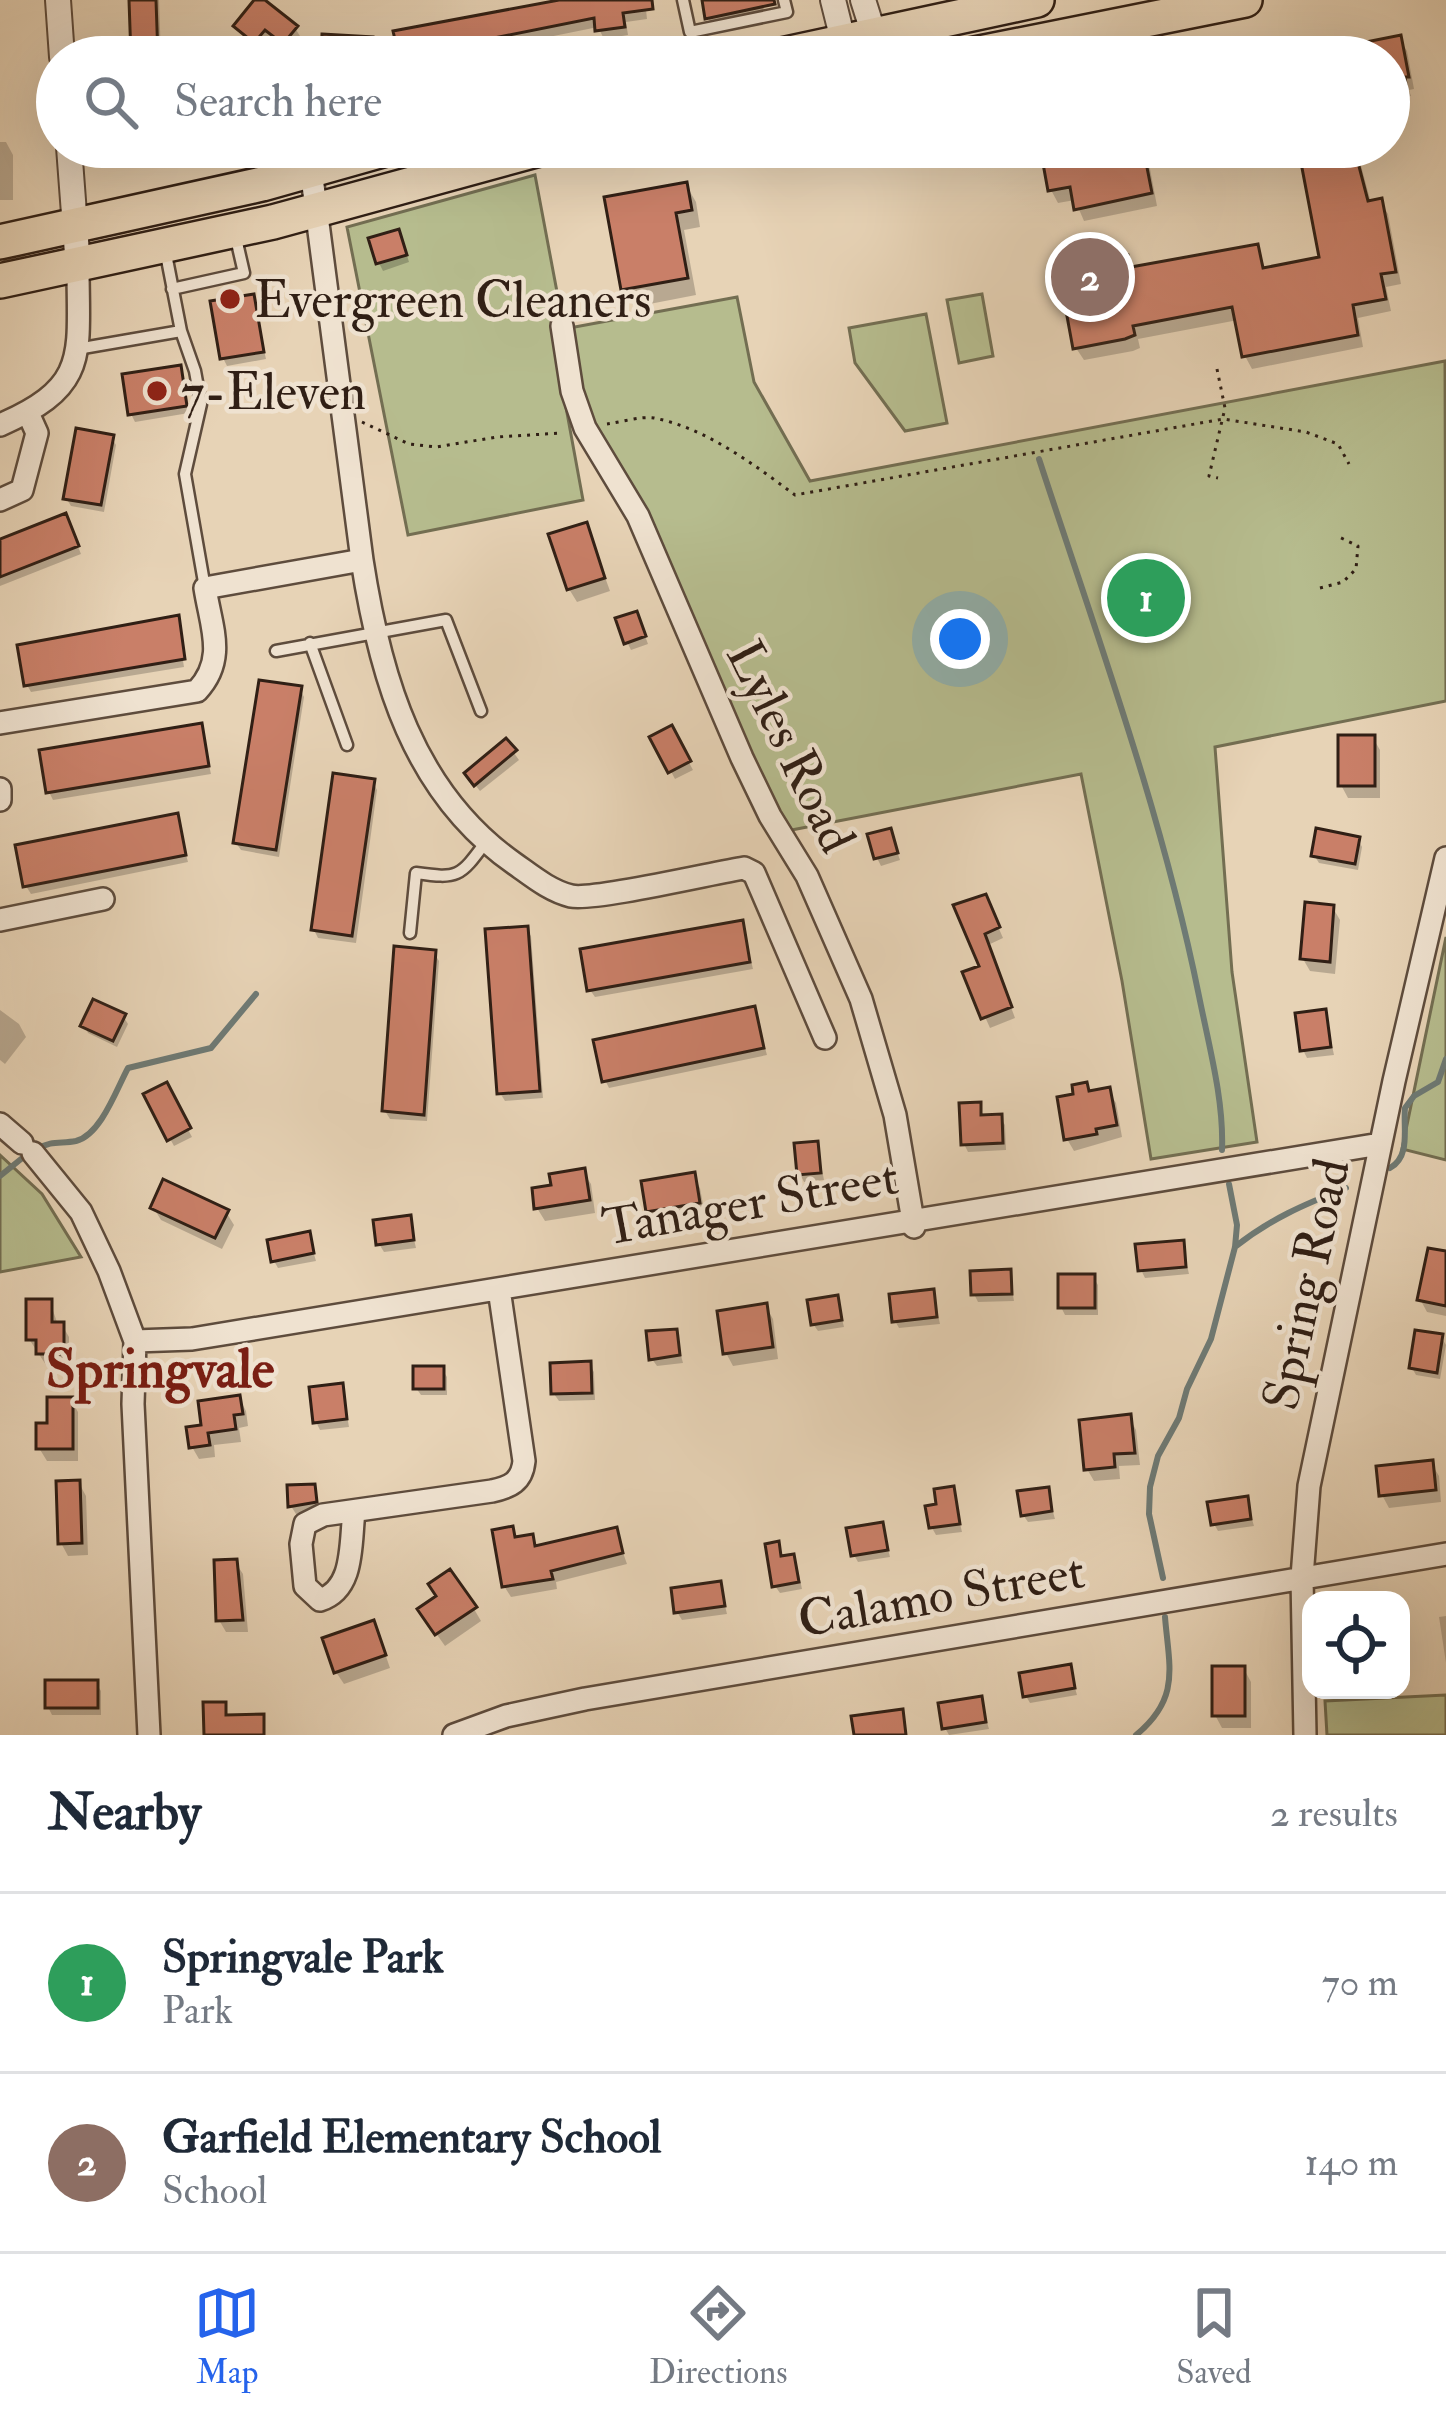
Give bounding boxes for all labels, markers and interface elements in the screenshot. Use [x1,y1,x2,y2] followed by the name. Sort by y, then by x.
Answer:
[36,36,1410,168] search box
[78,69,144,135] icon: search
[174,74,382,130] text: Search here
[1051,232,1129,322] pin: 2
[254,269,652,333] place label: Evergreen Cleaners
[217,286,243,312] marker: Evergreen Cleaners
[181,361,366,425] place label: 7-Eleven
[144,378,170,404] marker: 7-Eleven
[1107,553,1185,643] pin: 1
[930,609,990,669] your location
[711,630,869,863] street label: Lyles Road
[597,1145,903,1260] street label: Tanager Street
[1249,1153,1365,1416] street label: Spring Road
[46,1336,275,1405] district label: Springvale
[793,1539,1090,1653] street label: Calamo Street
[1302,1591,1410,1699] map controls
[1302,1591,1410,1699] button: locate
[48,1781,201,1845] text: Nearby
[1270,1789,1398,1838] text: 2 results
[162,1930,444,1986] text: Springvale Park
[80,1958,94,2007] text: 1
[1322,1958,1398,2007] text: 70 m
[162,1986,233,2035] text: Park
[162,2110,661,2166] text: Garfield Elementary School
[77,2138,97,2187] text: 2
[1305,2138,1398,2187] text: 140 m
[162,2166,267,2215] text: School
[194,2280,260,2393] tab: Map
[649,2280,788,2393] tab: Directions
[1176,2280,1252,2393] tab: Saved

